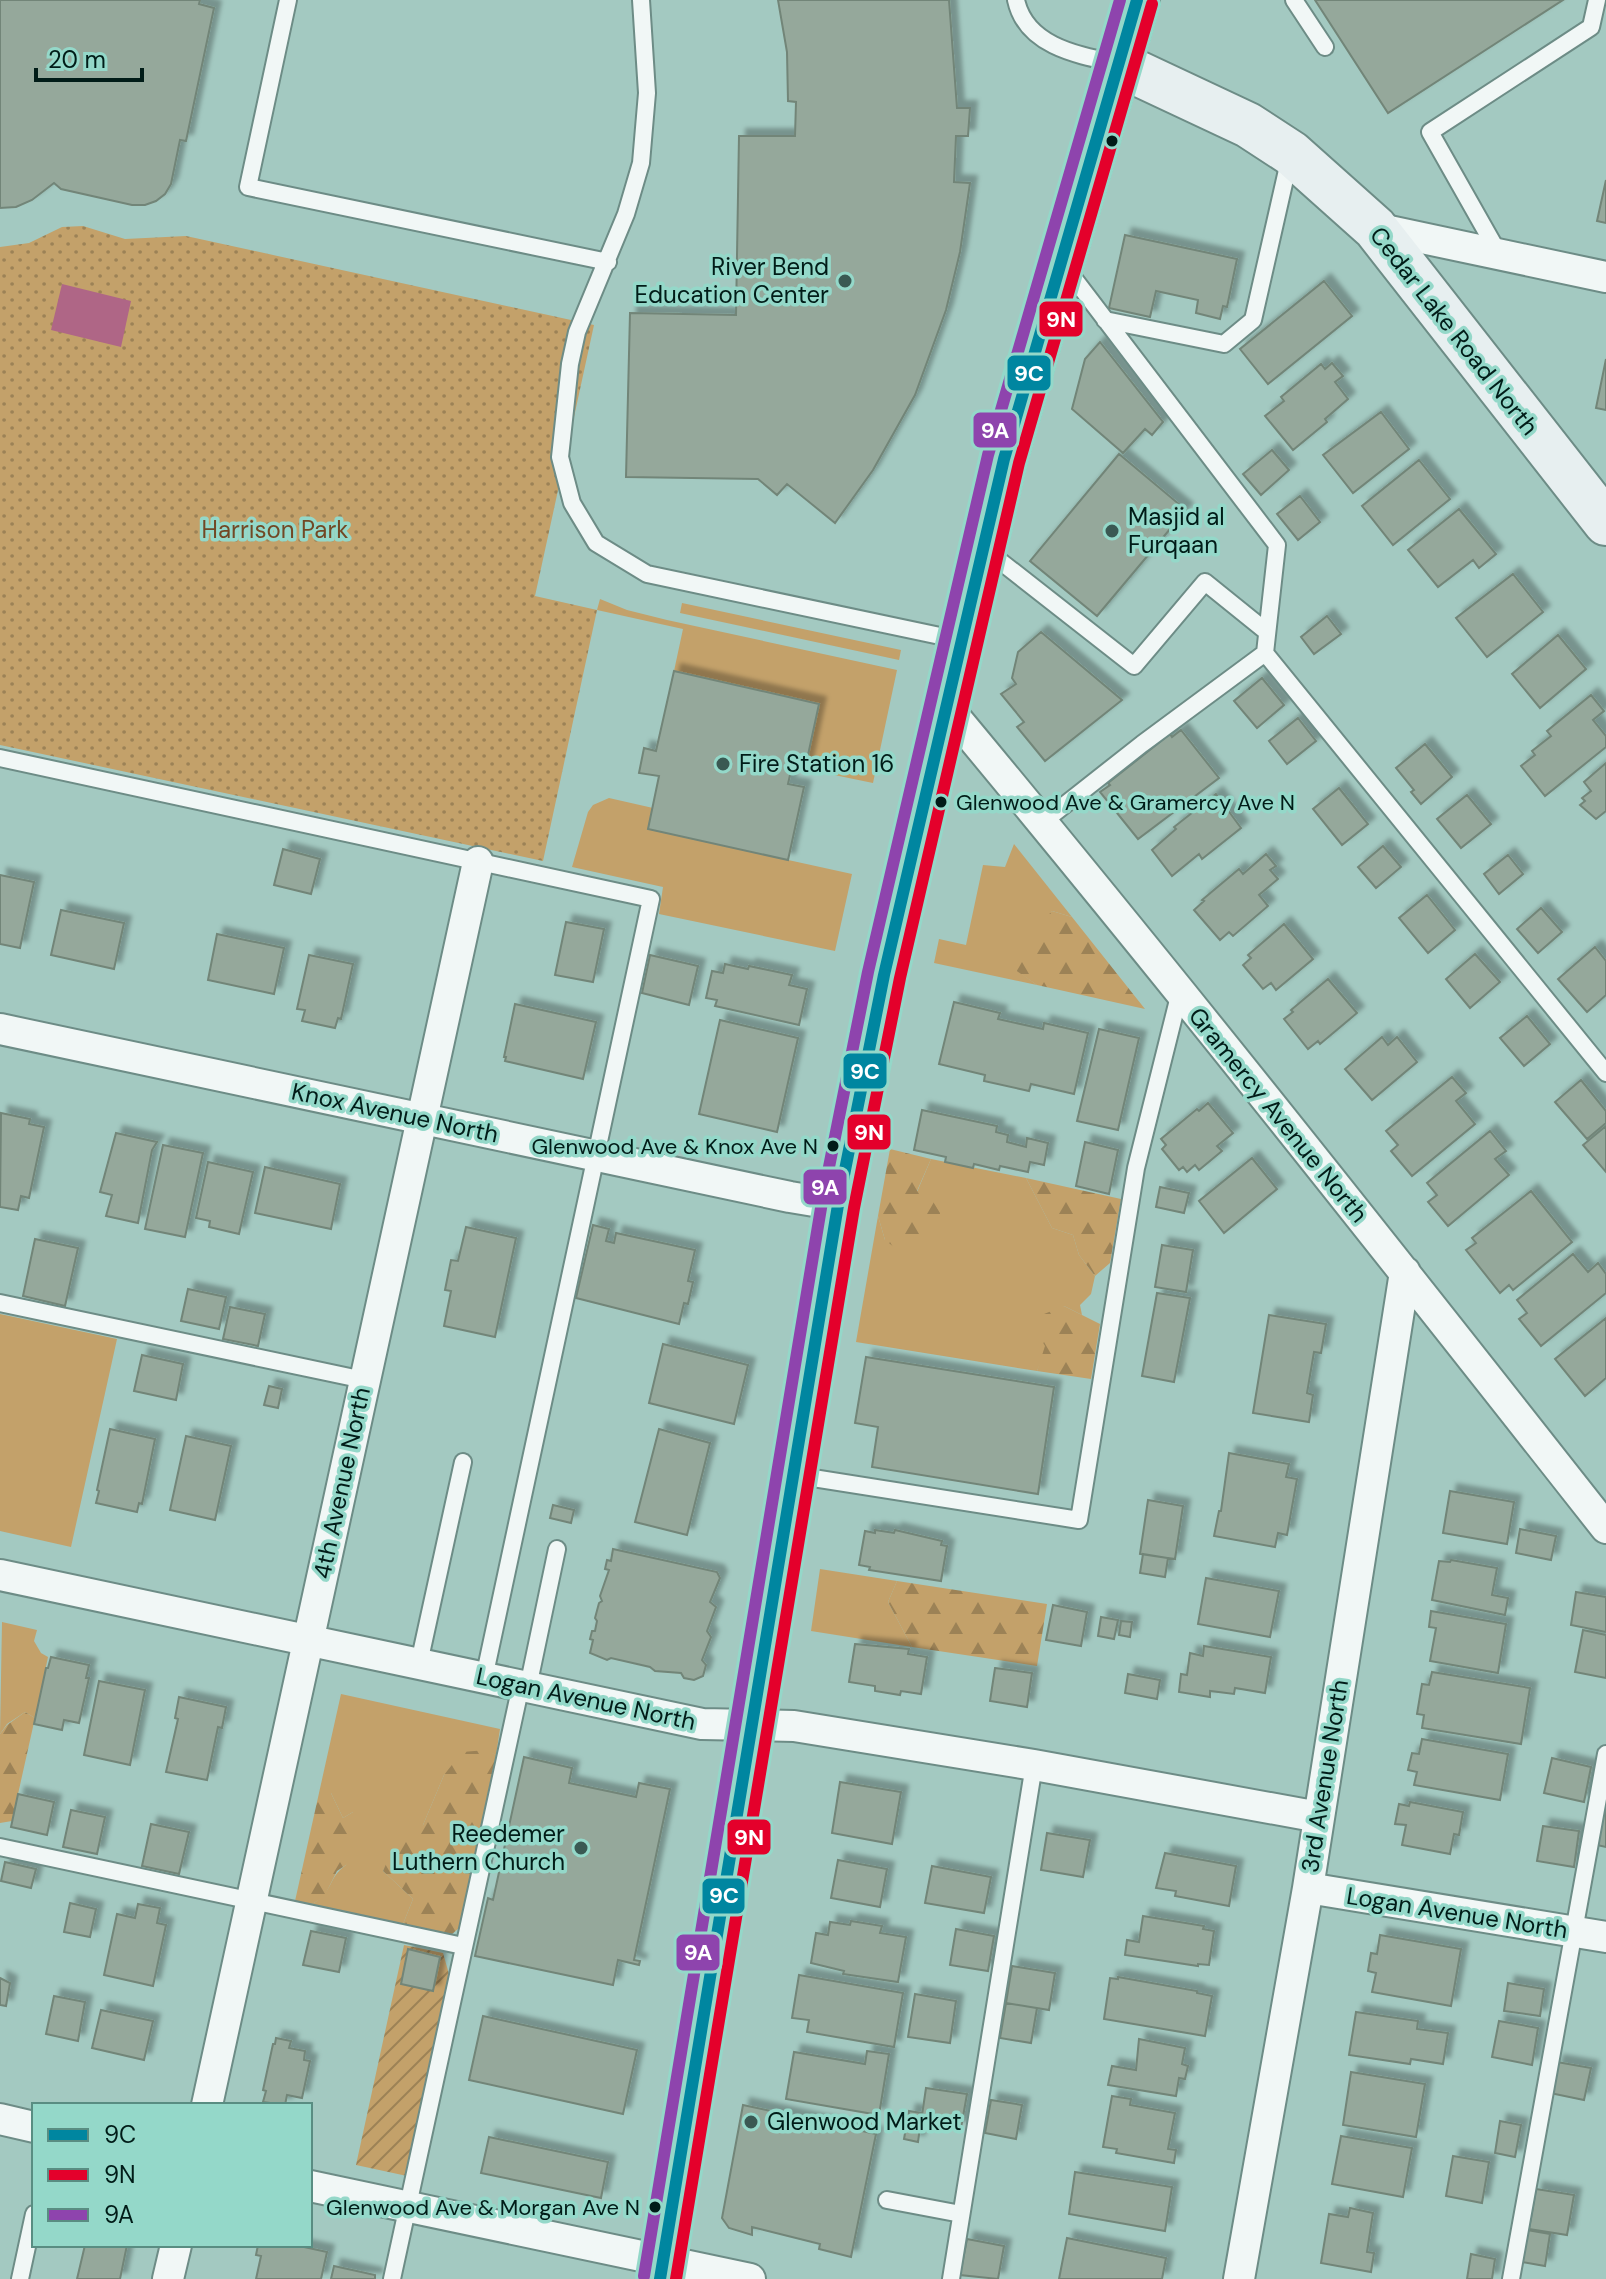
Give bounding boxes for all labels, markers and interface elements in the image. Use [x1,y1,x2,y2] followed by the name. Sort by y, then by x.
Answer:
[36,32,142,82] scale bar
[48,44,106,75] text: 20 m
[1104,133,1120,149] unlabelled marker
[1363,220,1546,441] street label: Cedar Lake Road North
[634,251,829,310] place label: River Bend Education Center
[836,272,854,290] marker: River Bend Education Center
[1038,300,1084,338] line badge: 9N
[1046,305,1076,334] text: 9N
[1006,354,1052,392] line badge: 9C
[1014,359,1044,388] text: 9C
[972,411,1018,449] line badge: 9A
[981,416,1010,445] text: 9A
[1128,501,1225,560] place label: Masjid al Furqaan
[202,514,348,545] park label: Harrison Park
[1103,522,1121,540] marker: Masjid al Furqaan
[739,748,894,779] place label: Fire Station 16
[714,755,732,773] marker: Fire Station 16
[956,788,1295,817] place label: Glenwood Ave & Gramercy Ave N
[933,794,949,810] marker: Glenwood Ave & Gramercy Ave N
[1182,1001,1375,1229] street label: Gramercy Avenue North
[842,1052,888,1090] line badge: 9C
[850,1057,880,1086] text: 9C
[289,1075,501,1150] street label: Knox Avenue North
[846,1113,892,1151] line badge: 9N
[854,1118,884,1147] text: 9N
[531,1132,818,1161] place label: Glenwood Ave & Knox Ave N
[825,1138,841,1154] marker: Glenwood Ave & Knox Ave N
[802,1168,848,1206] line badge: 9A
[811,1173,840,1202] text: 9A
[306,1384,377,1581] street label: 4th Avenue North
[474,1660,699,1737] street label: Logan Avenue North
[1294,1677,1355,1875] street label: 3rd Avenue North
[392,1818,565,1877] place label: Reedemer Luthern Church
[726,1818,772,1856] line badge: 9N
[734,1823,764,1852] text: 9N
[572,1839,590,1857] marker: Reedemer Luthern Church
[701,1877,746,1915] line badge: 9C
[1344,1880,1570,1945] street label: Logan Avenue North
[709,1881,739,1910] text: 9C
[675,1933,721,1972] line badge: 9A
[684,1938,713,1967] text: 9A
[32,2103,312,2247] legend
[767,2106,962,2137] place label: Glenwood Market
[742,2113,760,2131] marker: Glenwood Market
[104,2119,136,2150] text: 9C
[104,2159,136,2190] text: 9N
[326,2193,640,2222] place label: Glenwood Ave & Morgan Ave N
[104,2199,134,2230] text: 9A
[647,2199,663,2215] marker: Glenwood Ave & Morgan Ave N

